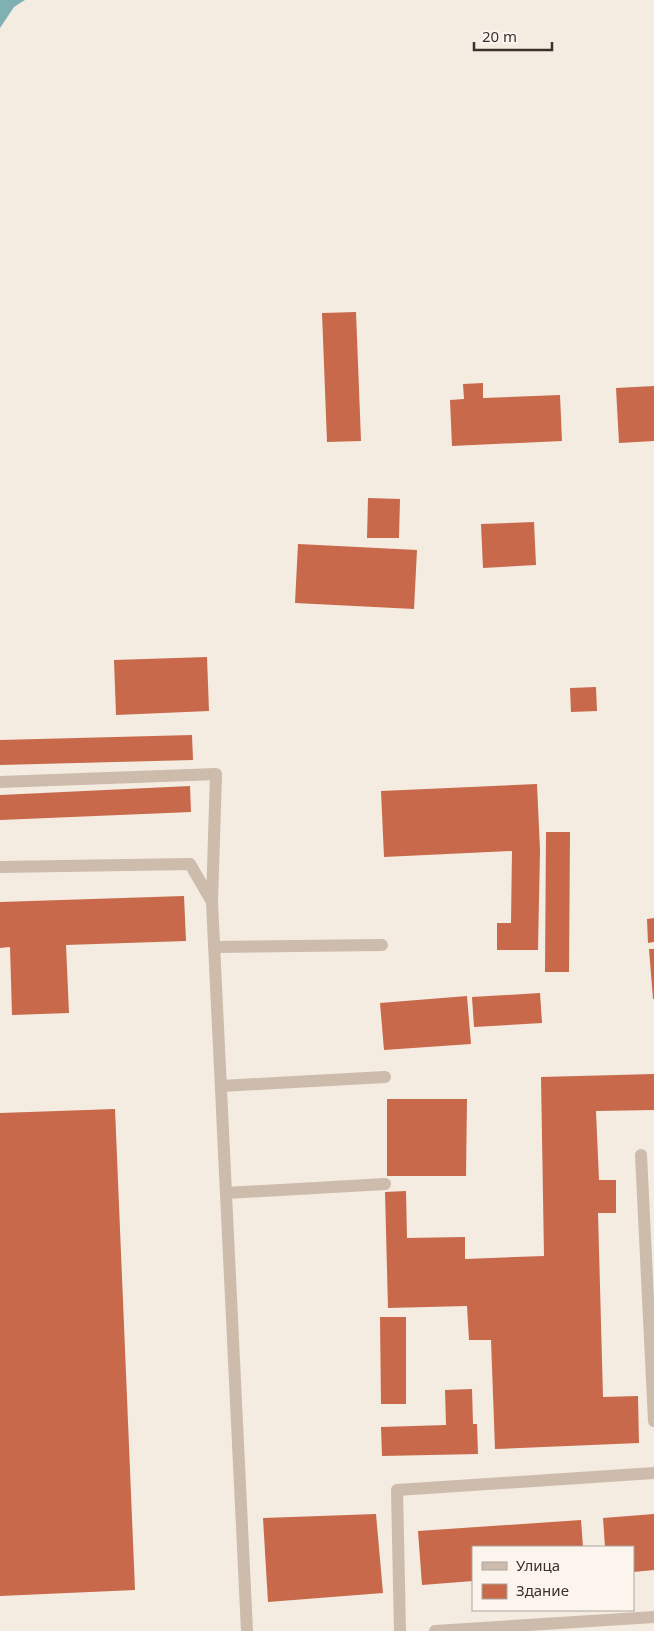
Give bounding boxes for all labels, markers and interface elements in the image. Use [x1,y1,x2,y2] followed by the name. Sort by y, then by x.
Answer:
[474,20,552,52] scale bar
[482,26,517,46] text: 20 m
[472,1546,634,1611] legend
[516,1555,560,1575] text: Улица
[516,1580,569,1600] text: Здание

